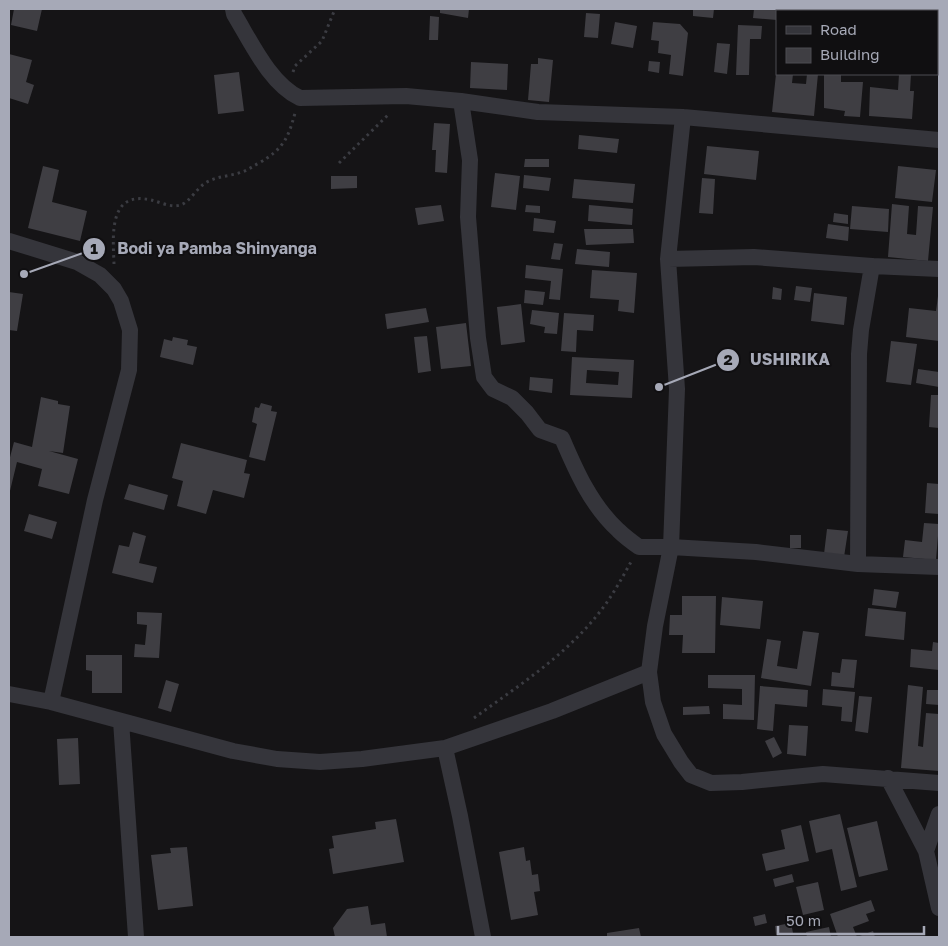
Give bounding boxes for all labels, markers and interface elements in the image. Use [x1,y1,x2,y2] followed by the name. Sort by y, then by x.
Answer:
[776,10,938,75] legend
[820,20,857,38] text: Road
[820,45,880,63] text: Building
[82,233,327,264] callout: Bodi ya Pamba Shinyanga
[117,238,317,258] text: Bodi ya Pamba Shinyanga
[90,239,98,257] text: 1
[715,344,840,375] callout: USHIRIKA
[750,349,831,369] text: USHIRIKA
[723,350,733,368] text: 2
[778,904,924,936] scale bar
[786,911,821,929] text: 50 m

